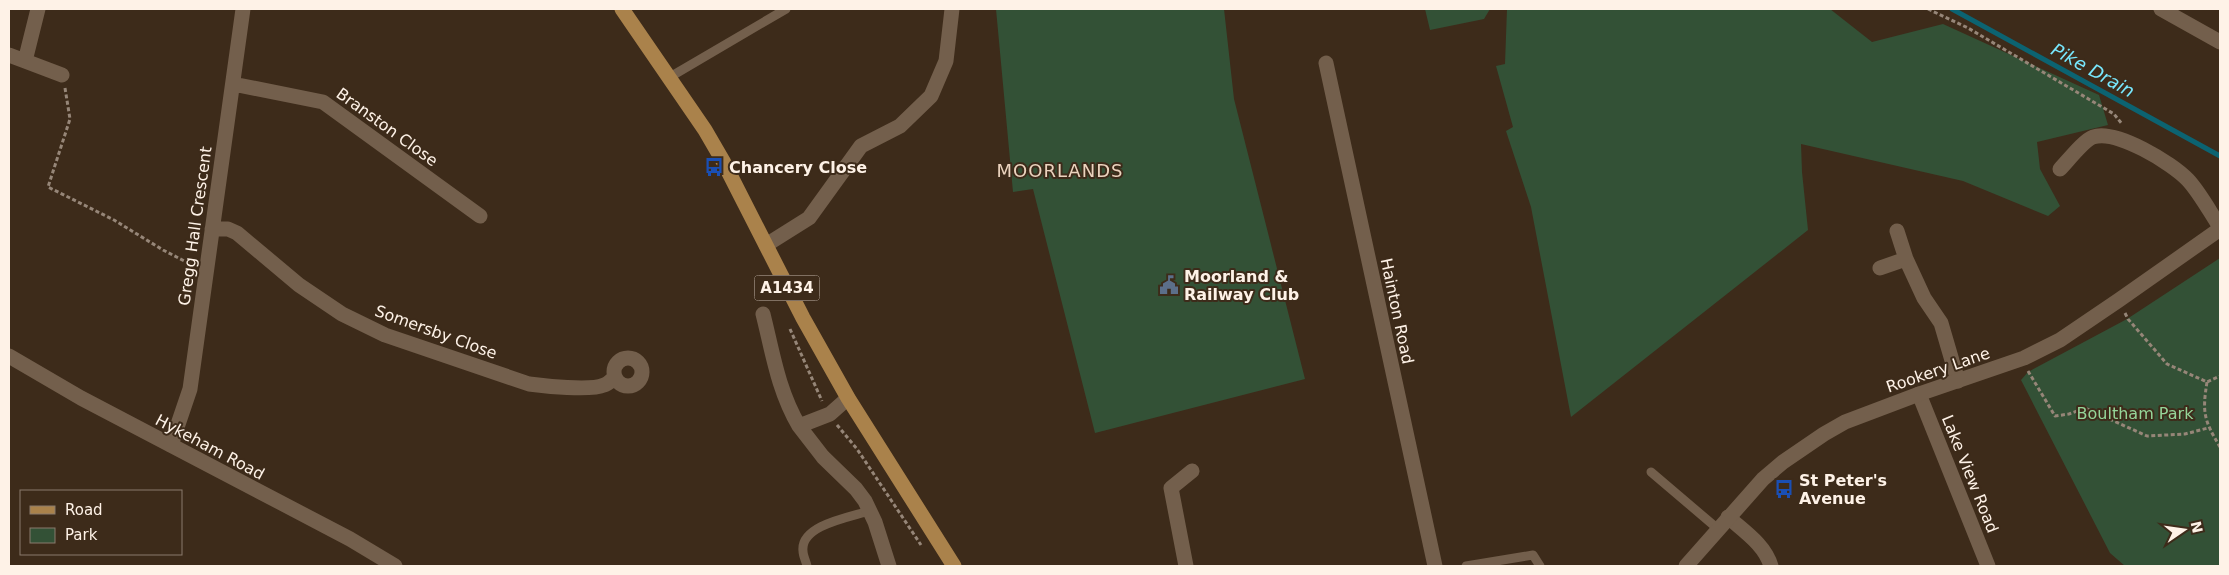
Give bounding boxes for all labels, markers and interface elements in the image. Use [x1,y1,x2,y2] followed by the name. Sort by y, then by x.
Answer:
[2048,39,2138,101] water label: Pike Drain
[333,84,441,170] street label: Branston Close
[174,145,216,307] street label: Gregg Hall Crescent
[703,156,725,178] bus stop icon: Chancery Close
[729,158,867,177] place label: Chancery Close
[997,160,1123,181] district label: MOORLANDS
[1376,256,1418,366] street label: Hainton Road
[1184,267,1299,304] place label: Moorland & Railway Club
[1158,274,1180,296] public building icon: Moorland & Railway Club
[754,276,820,300] road number: A1434
[372,301,500,363] street label: Somersby Close
[1884,343,1992,397] street label: Rookery Lane
[2077,404,2194,423] park label: Boultham Park
[152,410,268,484] street label: Hykeham Road
[1938,412,2002,536] street label: Lake View Road
[1799,471,1887,508] place label: St Peter's Avenue
[1773,478,1795,500] bus stop icon: St Peter's Avenue
[20,490,182,555] legend
[65,501,103,519] text: Road
[2159,505,2209,555] north arrow
[2188,520,2206,535] text: N
[65,526,98,544] text: Park

